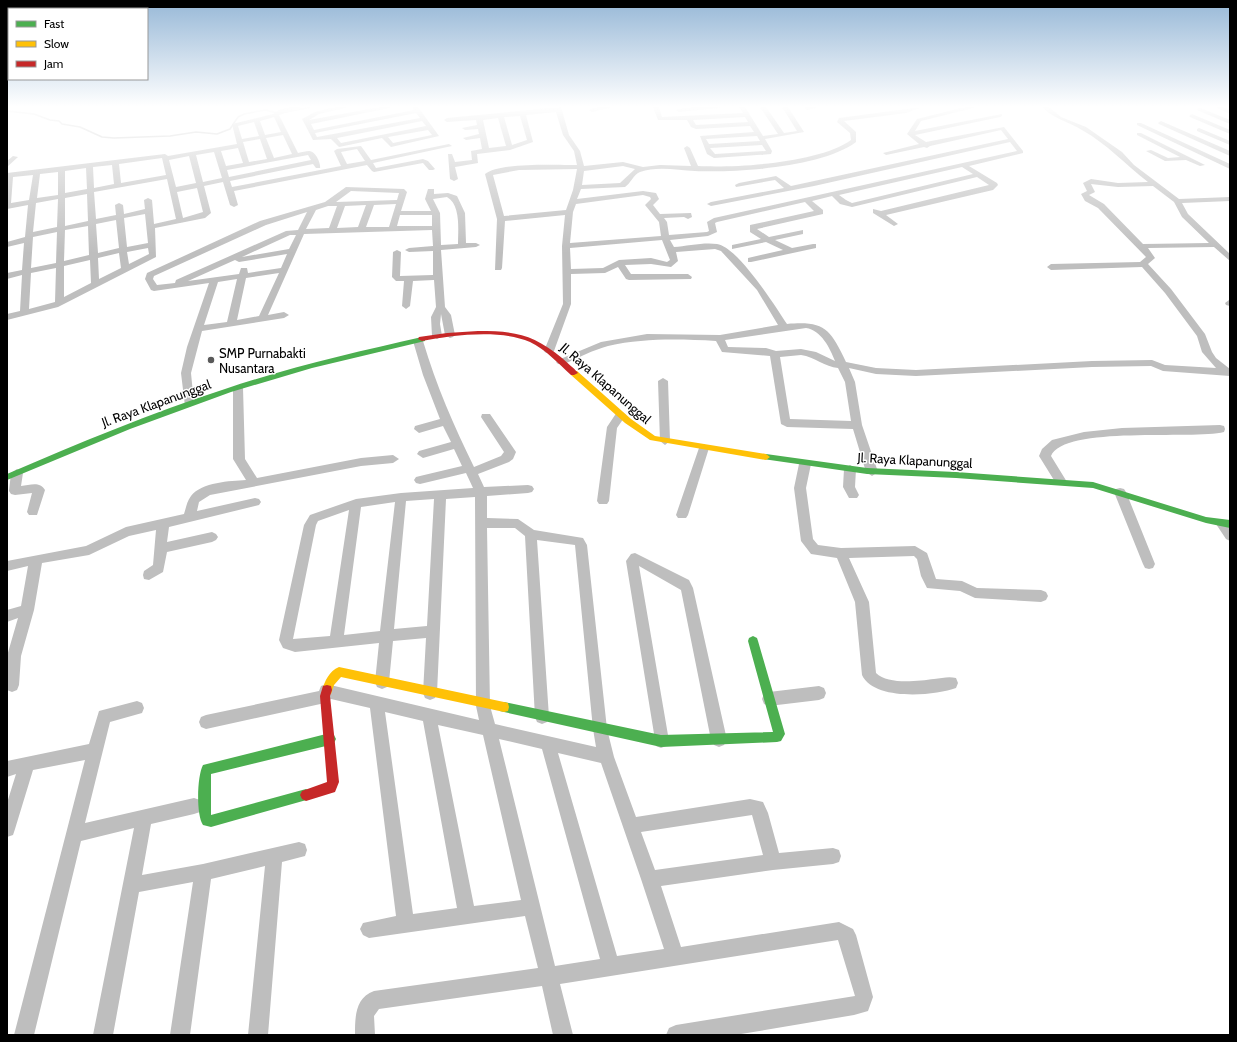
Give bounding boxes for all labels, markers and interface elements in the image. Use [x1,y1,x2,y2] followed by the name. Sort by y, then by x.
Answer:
[8,8,148,80] legend
[44,16,64,31] text: Fast
[44,36,69,51] text: Slow
[43,56,63,71] text: Jam
[557,339,655,427] street label: Jl. Raya Klapanunggal
[219,345,306,376] place label: SMP Purnabakti Nusantara
[206,355,216,365] marker: SMP Purnabakti Nusantara
[98,376,213,431] street label: Jl. Raya Klapanunggal
[856,449,973,471] street label: Jl. Raya Klapanunggal

